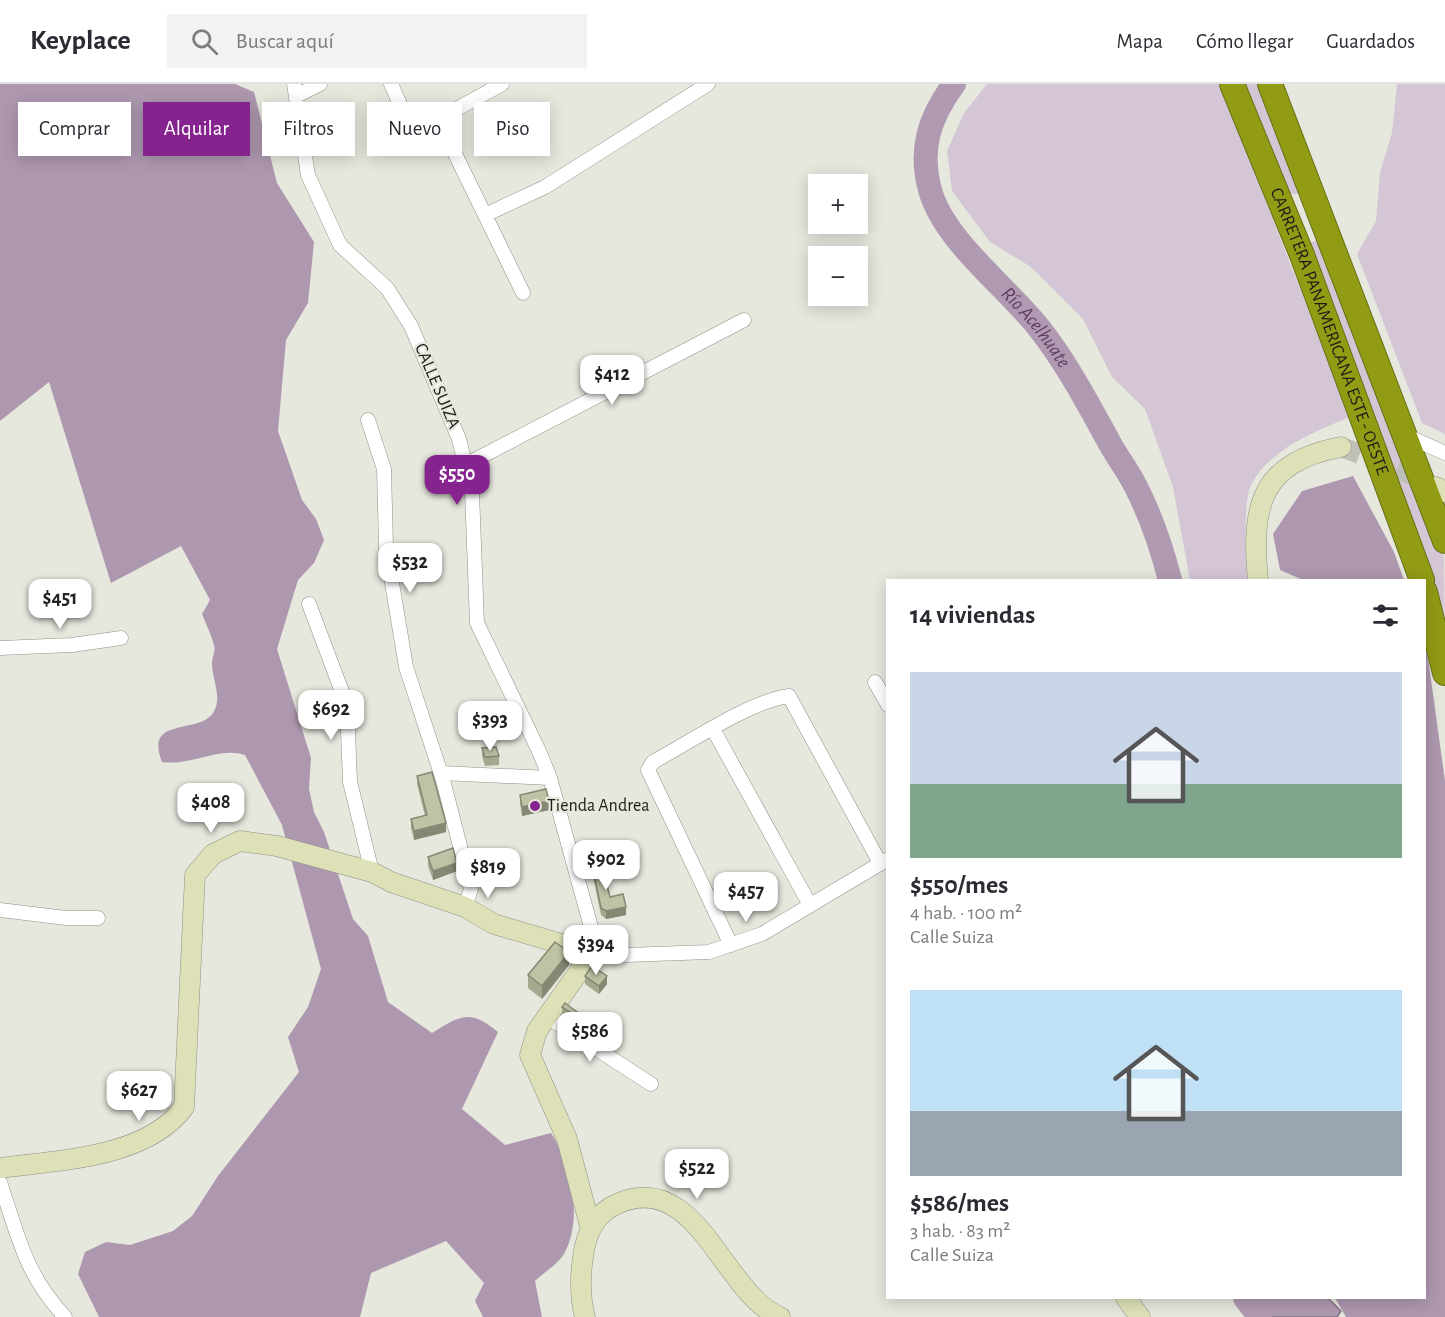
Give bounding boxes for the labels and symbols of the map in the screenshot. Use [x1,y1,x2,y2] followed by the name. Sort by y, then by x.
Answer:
[1267,185,1392,478] street label: CARRETERA PANAMERICANA ESTE - OESTE
[997,283,1074,372] water label: Río Acelhuate
[411,341,463,432] street label: CALLE SUIZA
[576,355,648,406] pin: $412
[421,455,493,506] pin: $550
[374,543,446,594] pin: $532
[24,579,96,630] pin: $451
[295,690,367,741] pin: $692
[454,701,526,752] pin: $393
[175,783,247,834] pin: $408
[547,797,650,815] place label: Tienda Andrea
[528,799,542,813] marker: Tienda Andrea
[570,840,642,891] pin: $902
[452,848,524,899] pin: $819
[710,872,782,923] pin: $457
[560,925,632,976] pin: $394
[554,1012,626,1063] pin: $586
[103,1071,175,1122] pin: $627
[661,1149,733,1200] pin: $522

